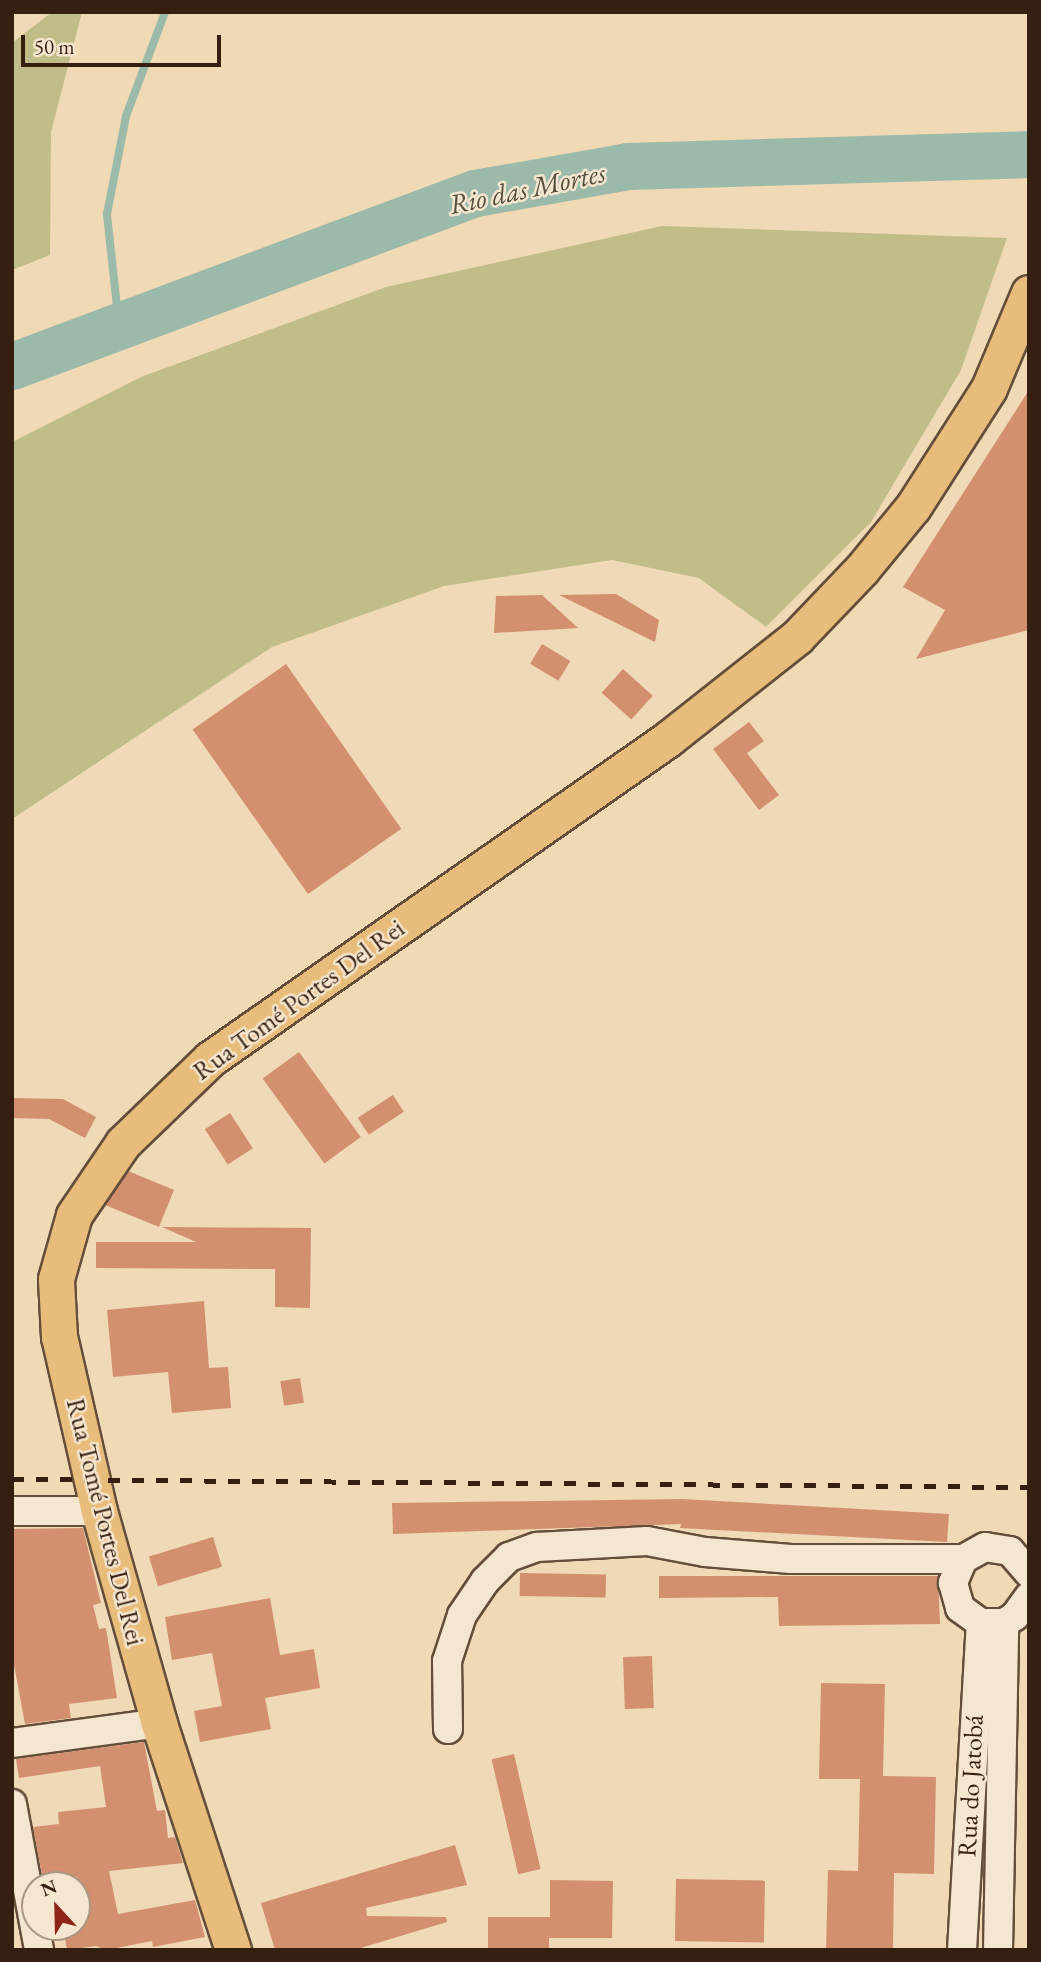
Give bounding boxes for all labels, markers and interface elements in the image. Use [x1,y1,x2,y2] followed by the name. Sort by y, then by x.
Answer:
[24,21,224,65] scale bar
[34,33,75,60] text: 50 m
[446,155,608,221] water label: Rio das Mortes
[187,913,411,1087] street label: Rua Tomé Portes Del Rei
[59,1395,151,1649] street label: Rua Tomé Portes Del Rei
[952,1714,990,1858] street label: Rua do Jatobá
[21,1871,91,1941] north arrow
[37,1873,61,1902] text: N

